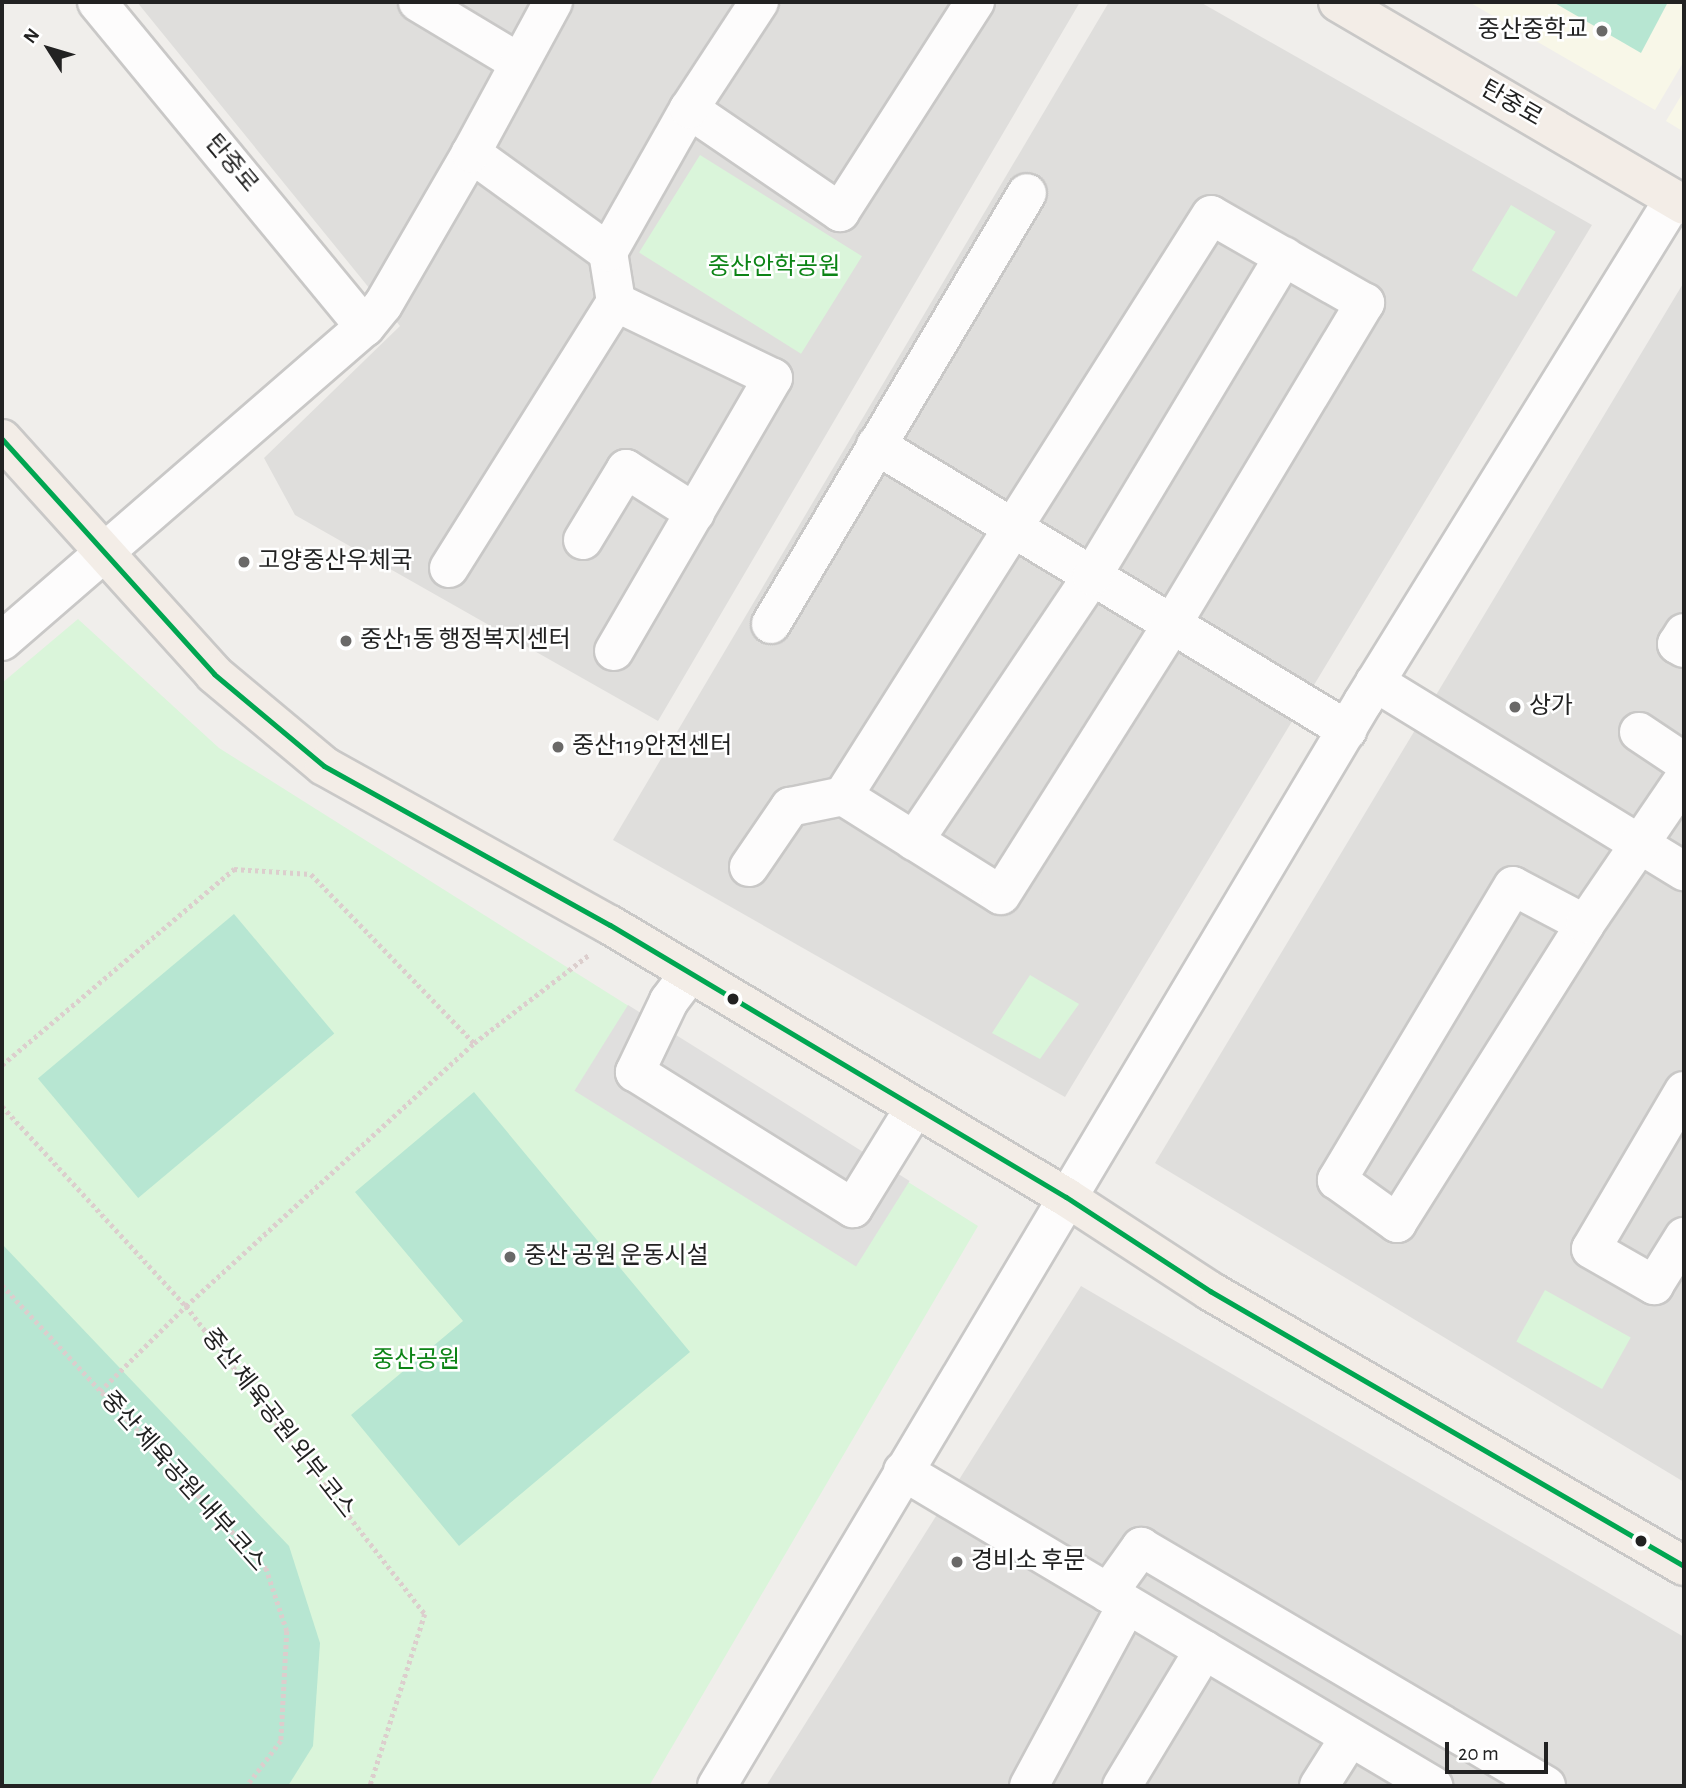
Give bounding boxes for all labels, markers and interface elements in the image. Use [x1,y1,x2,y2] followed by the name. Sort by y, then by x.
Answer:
[14,14,84,84] north arrow
[1478,17,1588,45] place label: 중산중학교
[1594,23,1610,39] marker: 중산중학교
[20,25,43,47] text: N
[1475,75,1547,133] street label: 탄중로
[199,129,263,199] street label: 탄중로
[708,254,840,282] park label: 중산안학공원
[258,548,413,576] place label: 고양중산우체국
[236,554,252,570] marker: 고양중산우체국
[360,627,571,655] place label: 중산1동 행정복지센터
[338,633,354,649] marker: 중산1동 행정복지센터
[1529,693,1573,721] place label: 상가
[1507,699,1523,715] marker: 상가
[572,733,732,761] place label: 중산119안전센터
[550,739,566,755] marker: 중산119안전센터
[726,992,740,1006] unlabelled marker
[524,1243,709,1271] place label: 중산 공원 운동시설
[502,1249,518,1265] marker: 중산 공원 운동시설
[195,1323,361,1525] street label: 중산 체육공원 외부 코스
[372,1347,460,1375] park label: 중산공원
[94,1386,272,1578] street label: 중산 체육공원 내부 코스
[1634,1534,1648,1548] unlabelled marker
[971,1548,1085,1576] place label: 경비소 후문
[949,1554,965,1570] marker: 경비소 후문
[1448,1728,1551,1772] scale bar
[1458,1743,1499,1764] text: 20 m

